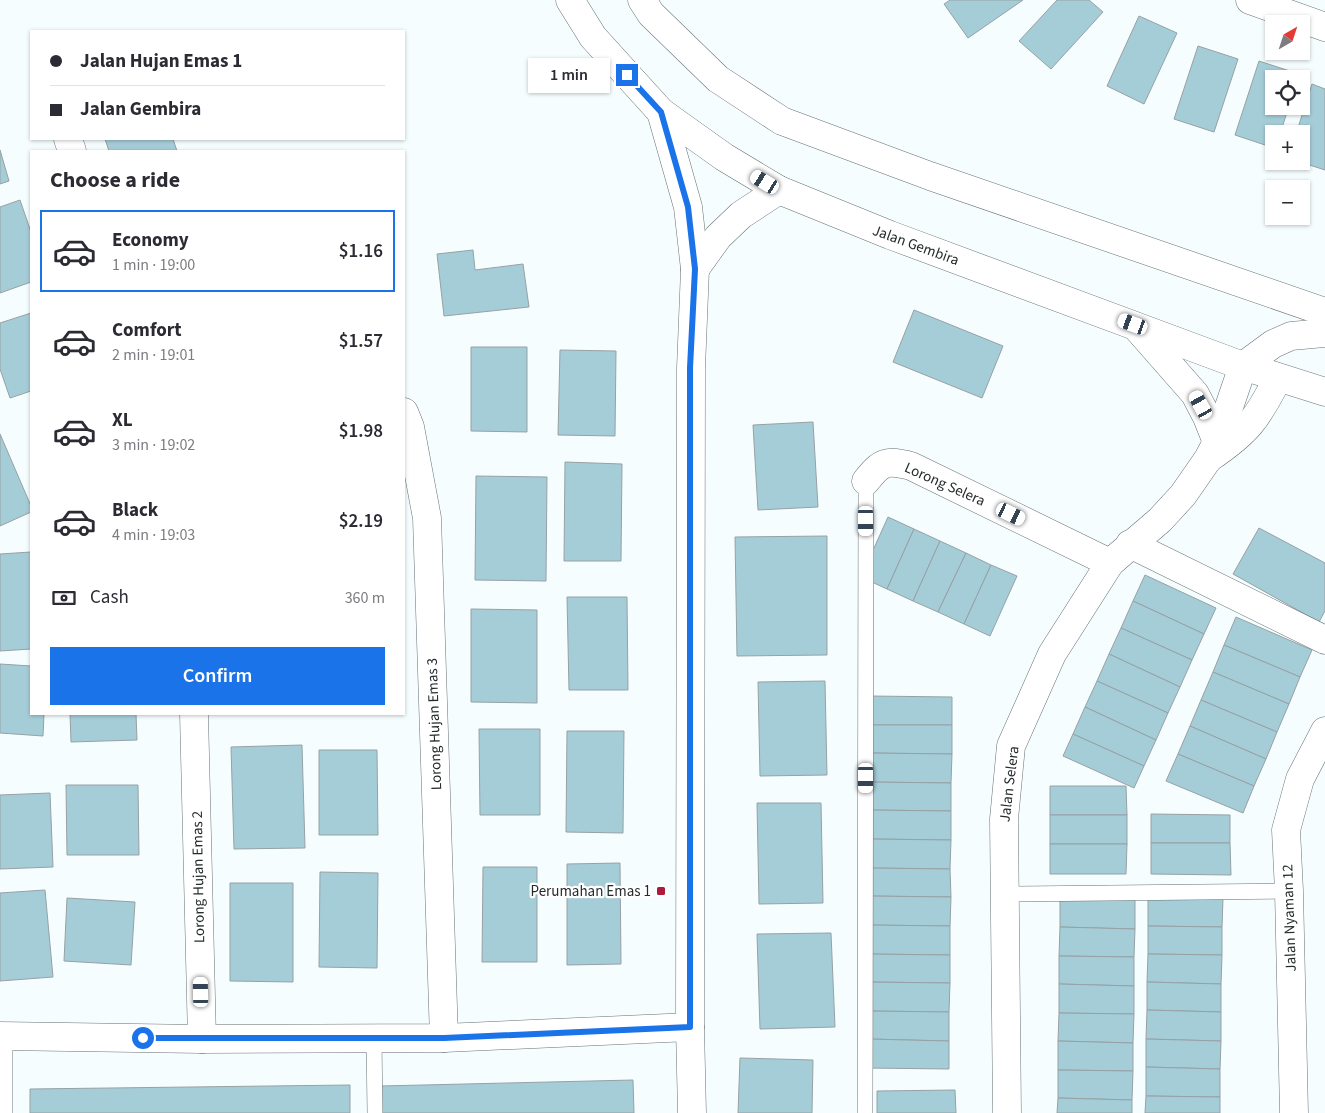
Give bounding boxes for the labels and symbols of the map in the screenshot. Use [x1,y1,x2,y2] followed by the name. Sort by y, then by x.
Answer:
[1265,15,1310,60] north arrow
[527,58,610,92] callout: 1 min
[616,64,638,86] route end
[748,168,781,196] car
[870,220,962,271] street label: Jalan Gembira
[1116,312,1149,336] car
[1187,388,1214,422] car
[901,457,988,512] street label: Lorong Selera
[994,501,1027,527] car
[858,506,873,536] car
[422,658,447,790] street label: Lorong Hujan Emas 3
[994,745,1025,823] street label: Jalan Selera
[858,763,873,793] car
[187,811,210,943] street label: Lorong Hujan Emas 2
[1277,864,1302,972] street label: Jalan Nyaman 12
[531,881,651,902] place label: Perumahan Emas 1
[655,885,667,897] marker: Perumahan Emas 1
[193,977,208,1007] car
[132,1027,154,1049] route start

